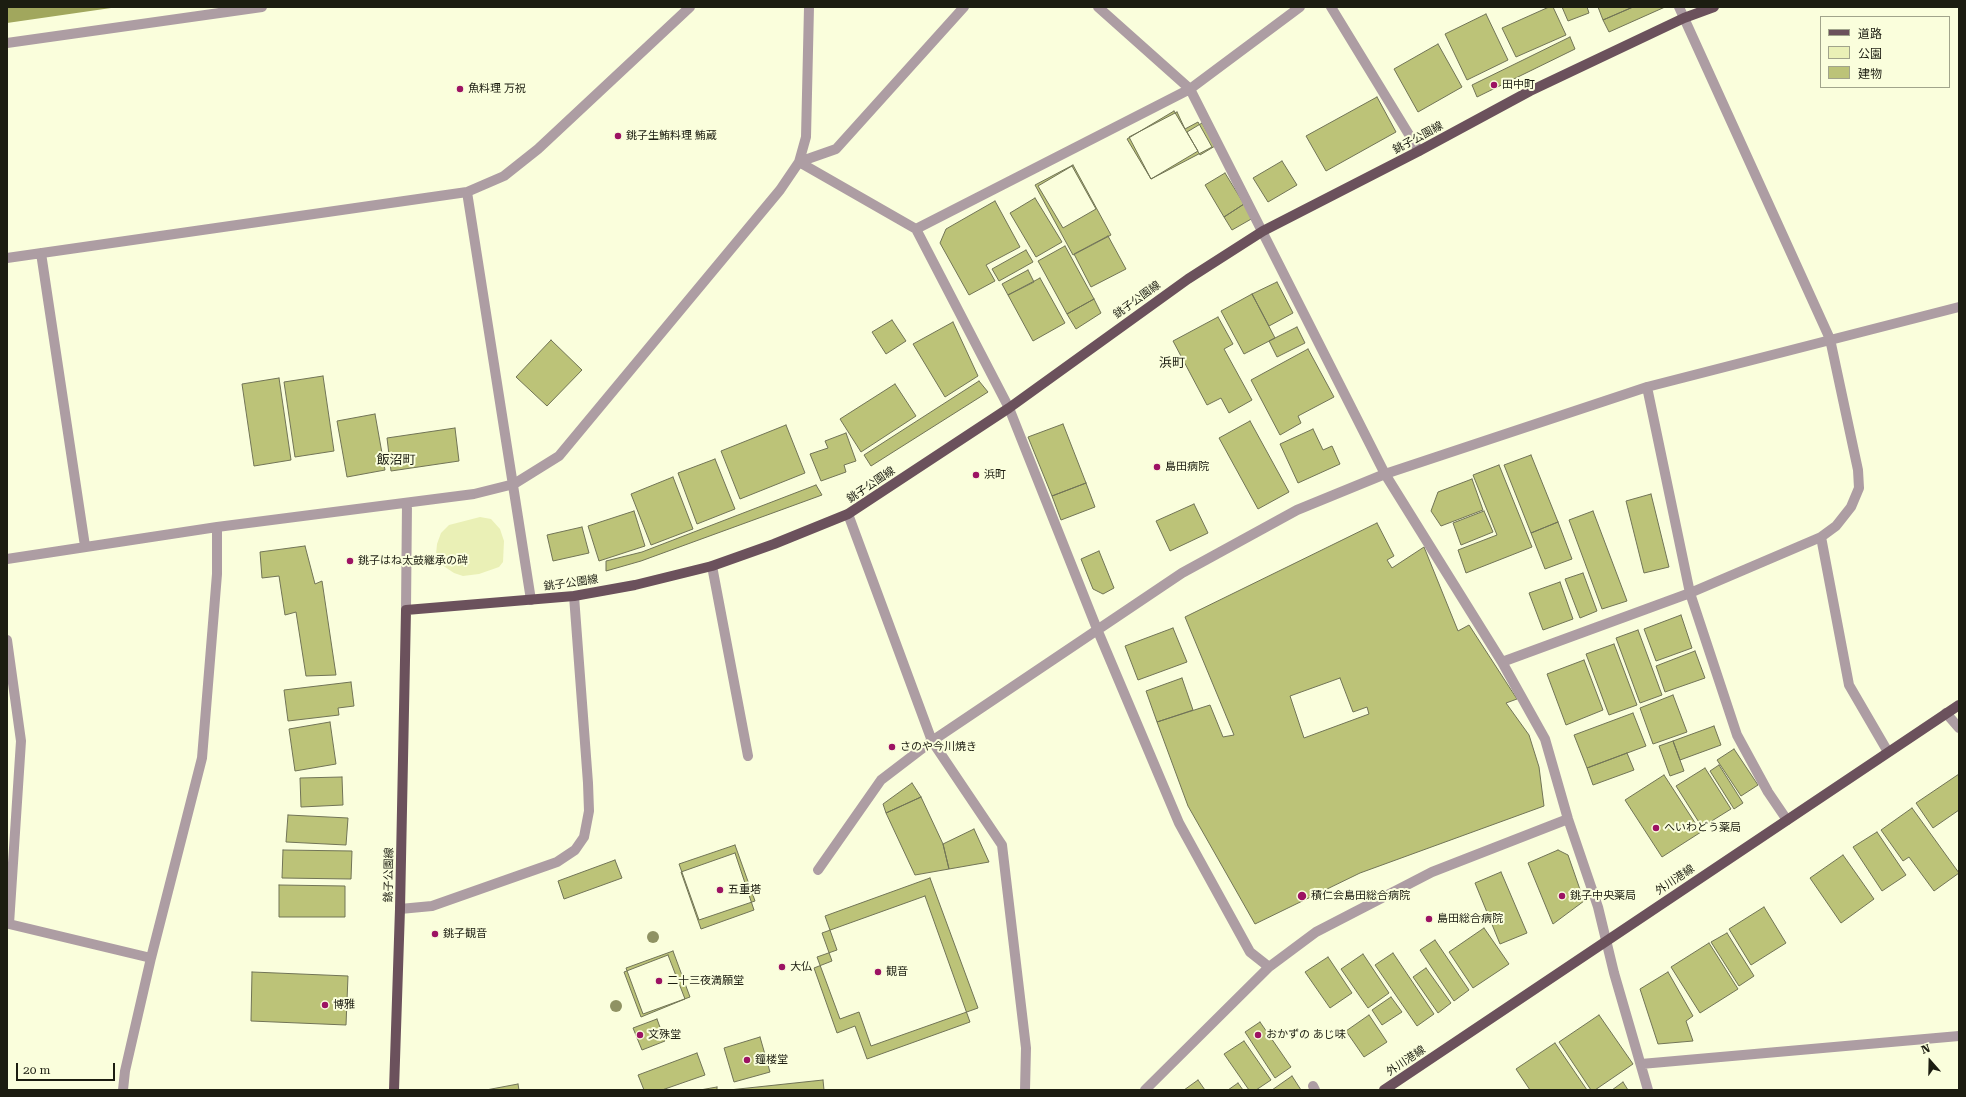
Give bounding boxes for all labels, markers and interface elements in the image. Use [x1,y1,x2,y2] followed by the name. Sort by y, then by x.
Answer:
[1820,16,1950,88] legend
[1858,27,1882,41] text: 道路
[1858,47,1882,61] text: 公園
[1858,67,1882,81] text: 建物
[1502,78,1535,92] place label: 田中町
[1489,80,1499,90] marker: 田中町
[468,82,526,96] place label: 魚料理 万祝
[455,84,465,94] marker: 魚料理 万祝
[1391,119,1445,157] street label: 銚子公園線
[626,129,717,143] place label: 銚子生鮪料理 鮪蔵
[613,131,623,141] marker: 銚子生鮪料理 鮪蔵
[1111,278,1163,322] street label: 銚子公園線
[1159,355,1185,371] district label: 浜町
[377,452,415,468] district label: 飯沼町
[1165,460,1209,474] place label: 島田病院
[1152,462,1162,472] marker: 島田病院
[845,464,897,506] street label: 銚子公園線
[984,468,1006,482] place label: 浜町
[971,470,981,480] marker: 浜町
[358,554,468,568] place label: 銚子はね太鼓継承の碑
[345,556,355,566] marker: 銚子はね太鼓継承の碑
[543,573,599,593] street label: 銚子公園線
[900,740,977,754] place label: さのや今川焼き
[887,742,897,752] marker: さのや今川焼き
[1664,821,1741,835] place label: へいわどう薬局
[1651,823,1661,833] marker: へいわどう薬局
[382,847,396,903] street label: 銚子公園線
[1653,862,1697,898] street label: 外川港線
[728,883,761,897] place label: 五重塔
[715,885,725,895] marker: 五重塔
[1311,889,1410,903] place label: 積仁会島田総合病院
[1570,889,1636,903] place label: 銚子中央薬局
[1296,890,1308,902] marker: 積仁会島田総合病院
[1557,891,1567,901] marker: 銚子中央薬局
[1437,912,1503,926] place label: 島田総合病院
[1424,914,1434,924] marker: 島田総合病院
[443,927,487,941] place label: 銚子観音
[430,929,440,939] marker: 銚子観音
[790,960,812,974] place label: 大仏
[777,962,787,972] marker: 大仏
[886,965,908,979] place label: 観音
[873,967,883,977] marker: 観音
[667,974,744,988] place label: 二十三夜満願堂
[654,976,664,986] marker: 二十三夜満願堂
[333,998,355,1012] place label: 博雅
[320,1000,330,1010] marker: 博雅
[648,1028,681,1042] place label: 文殊堂
[1266,1028,1346,1042] place label: おかずの あじ味
[635,1030,645,1040] marker: 文殊堂
[1253,1030,1263,1040] marker: おかずの あじ味
[1910,1041,1950,1081] north arrow
[1920,1042,1932,1057] text: N
[1384,1043,1428,1079] street label: 外川港線
[755,1053,788,1067] place label: 鐘楼堂
[18,1055,117,1081] scale bar
[742,1055,752,1065] marker: 鐘楼堂
[23,1063,50,1077] text: 20 m

